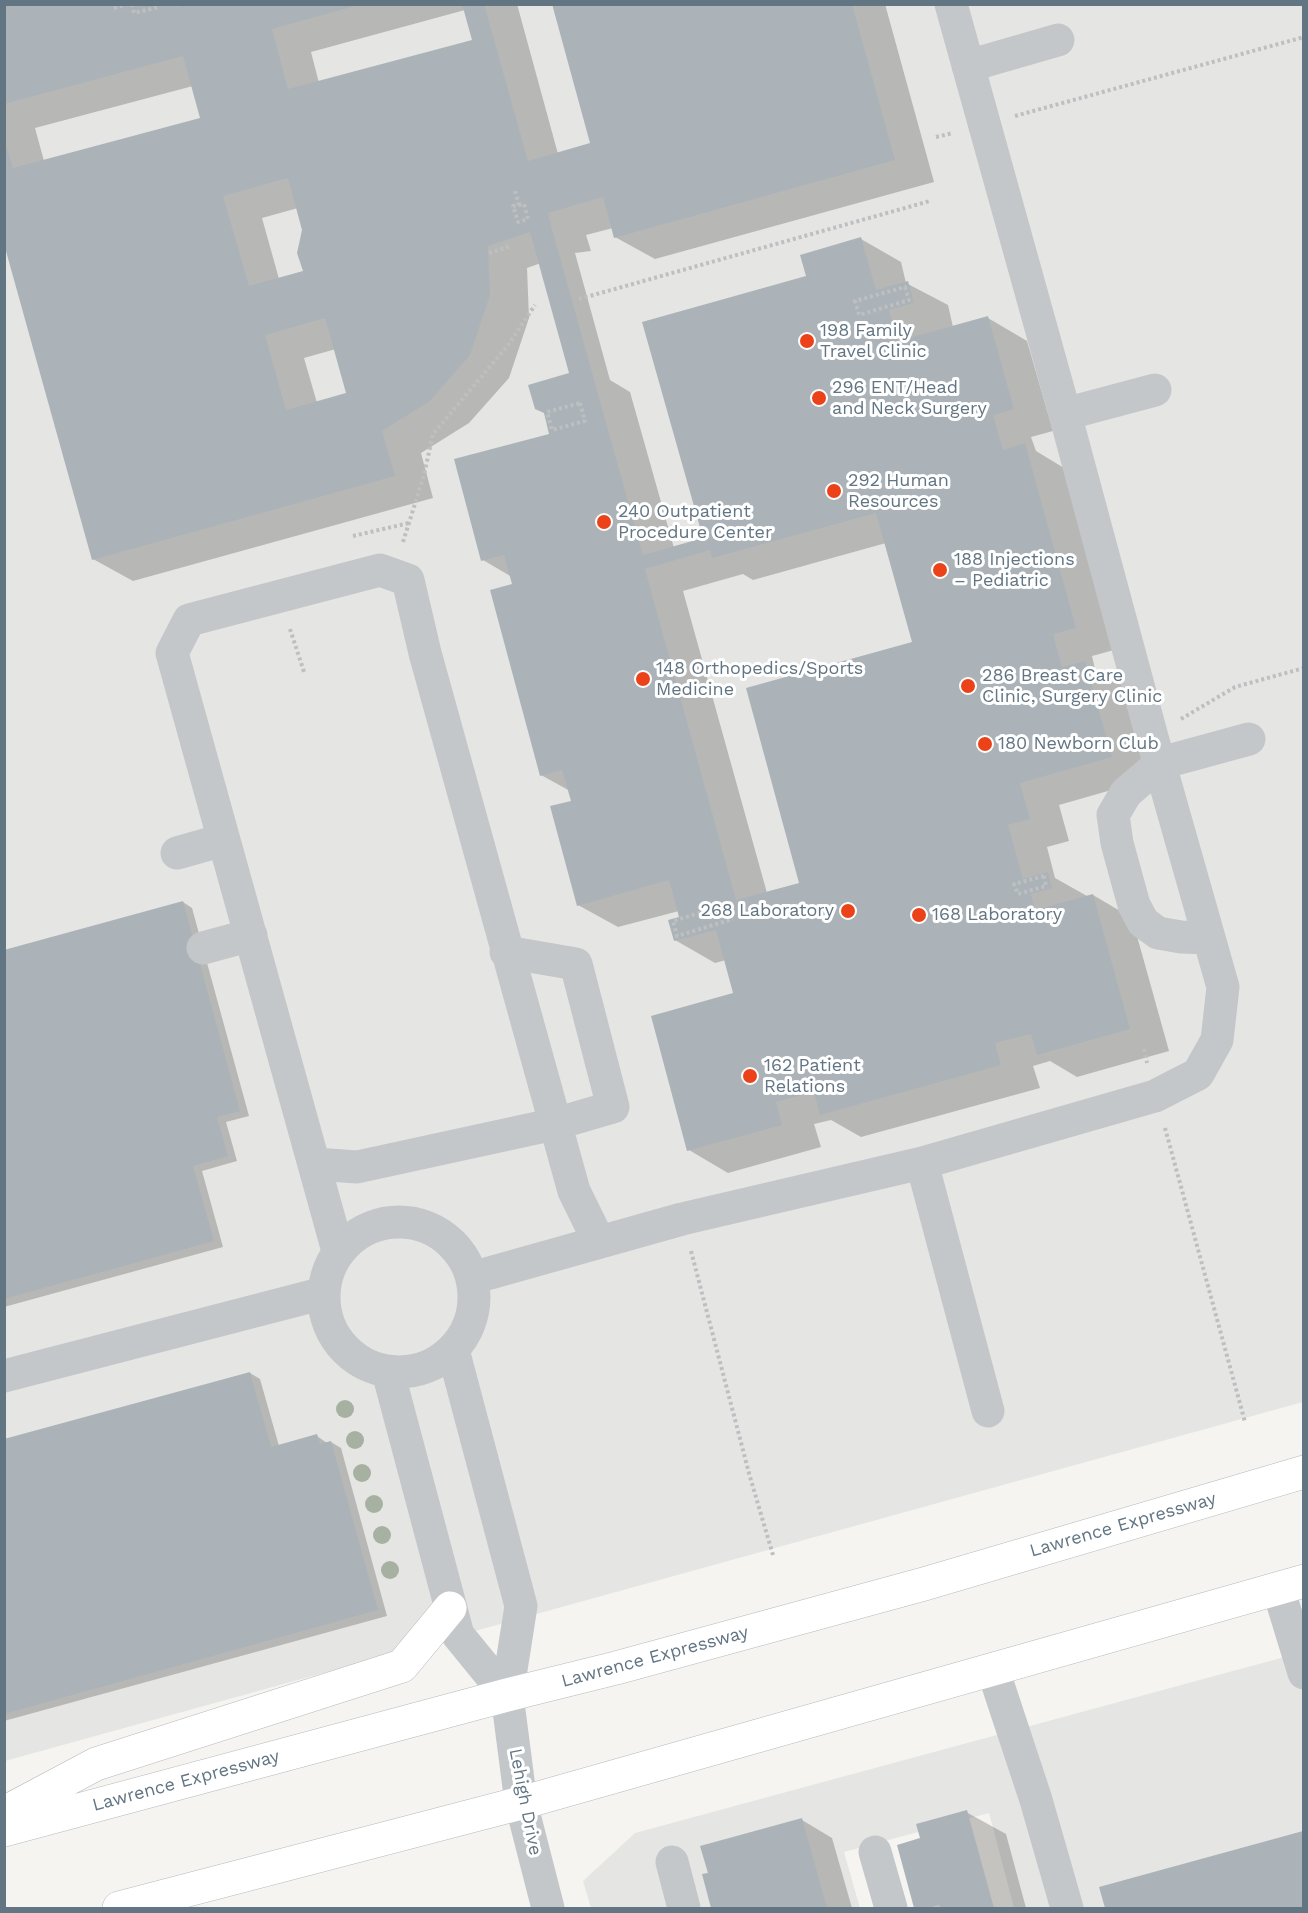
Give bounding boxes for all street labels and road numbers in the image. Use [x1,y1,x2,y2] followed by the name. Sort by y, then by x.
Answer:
[1027,1488,1219,1562] street label: Lawrence Expressway
[559,1622,751,1692] street label: Lawrence Expressway
[90,1746,282,1816] street label: Lawrence Expressway
[504,1747,546,1857] street label: Lehigh Drive

